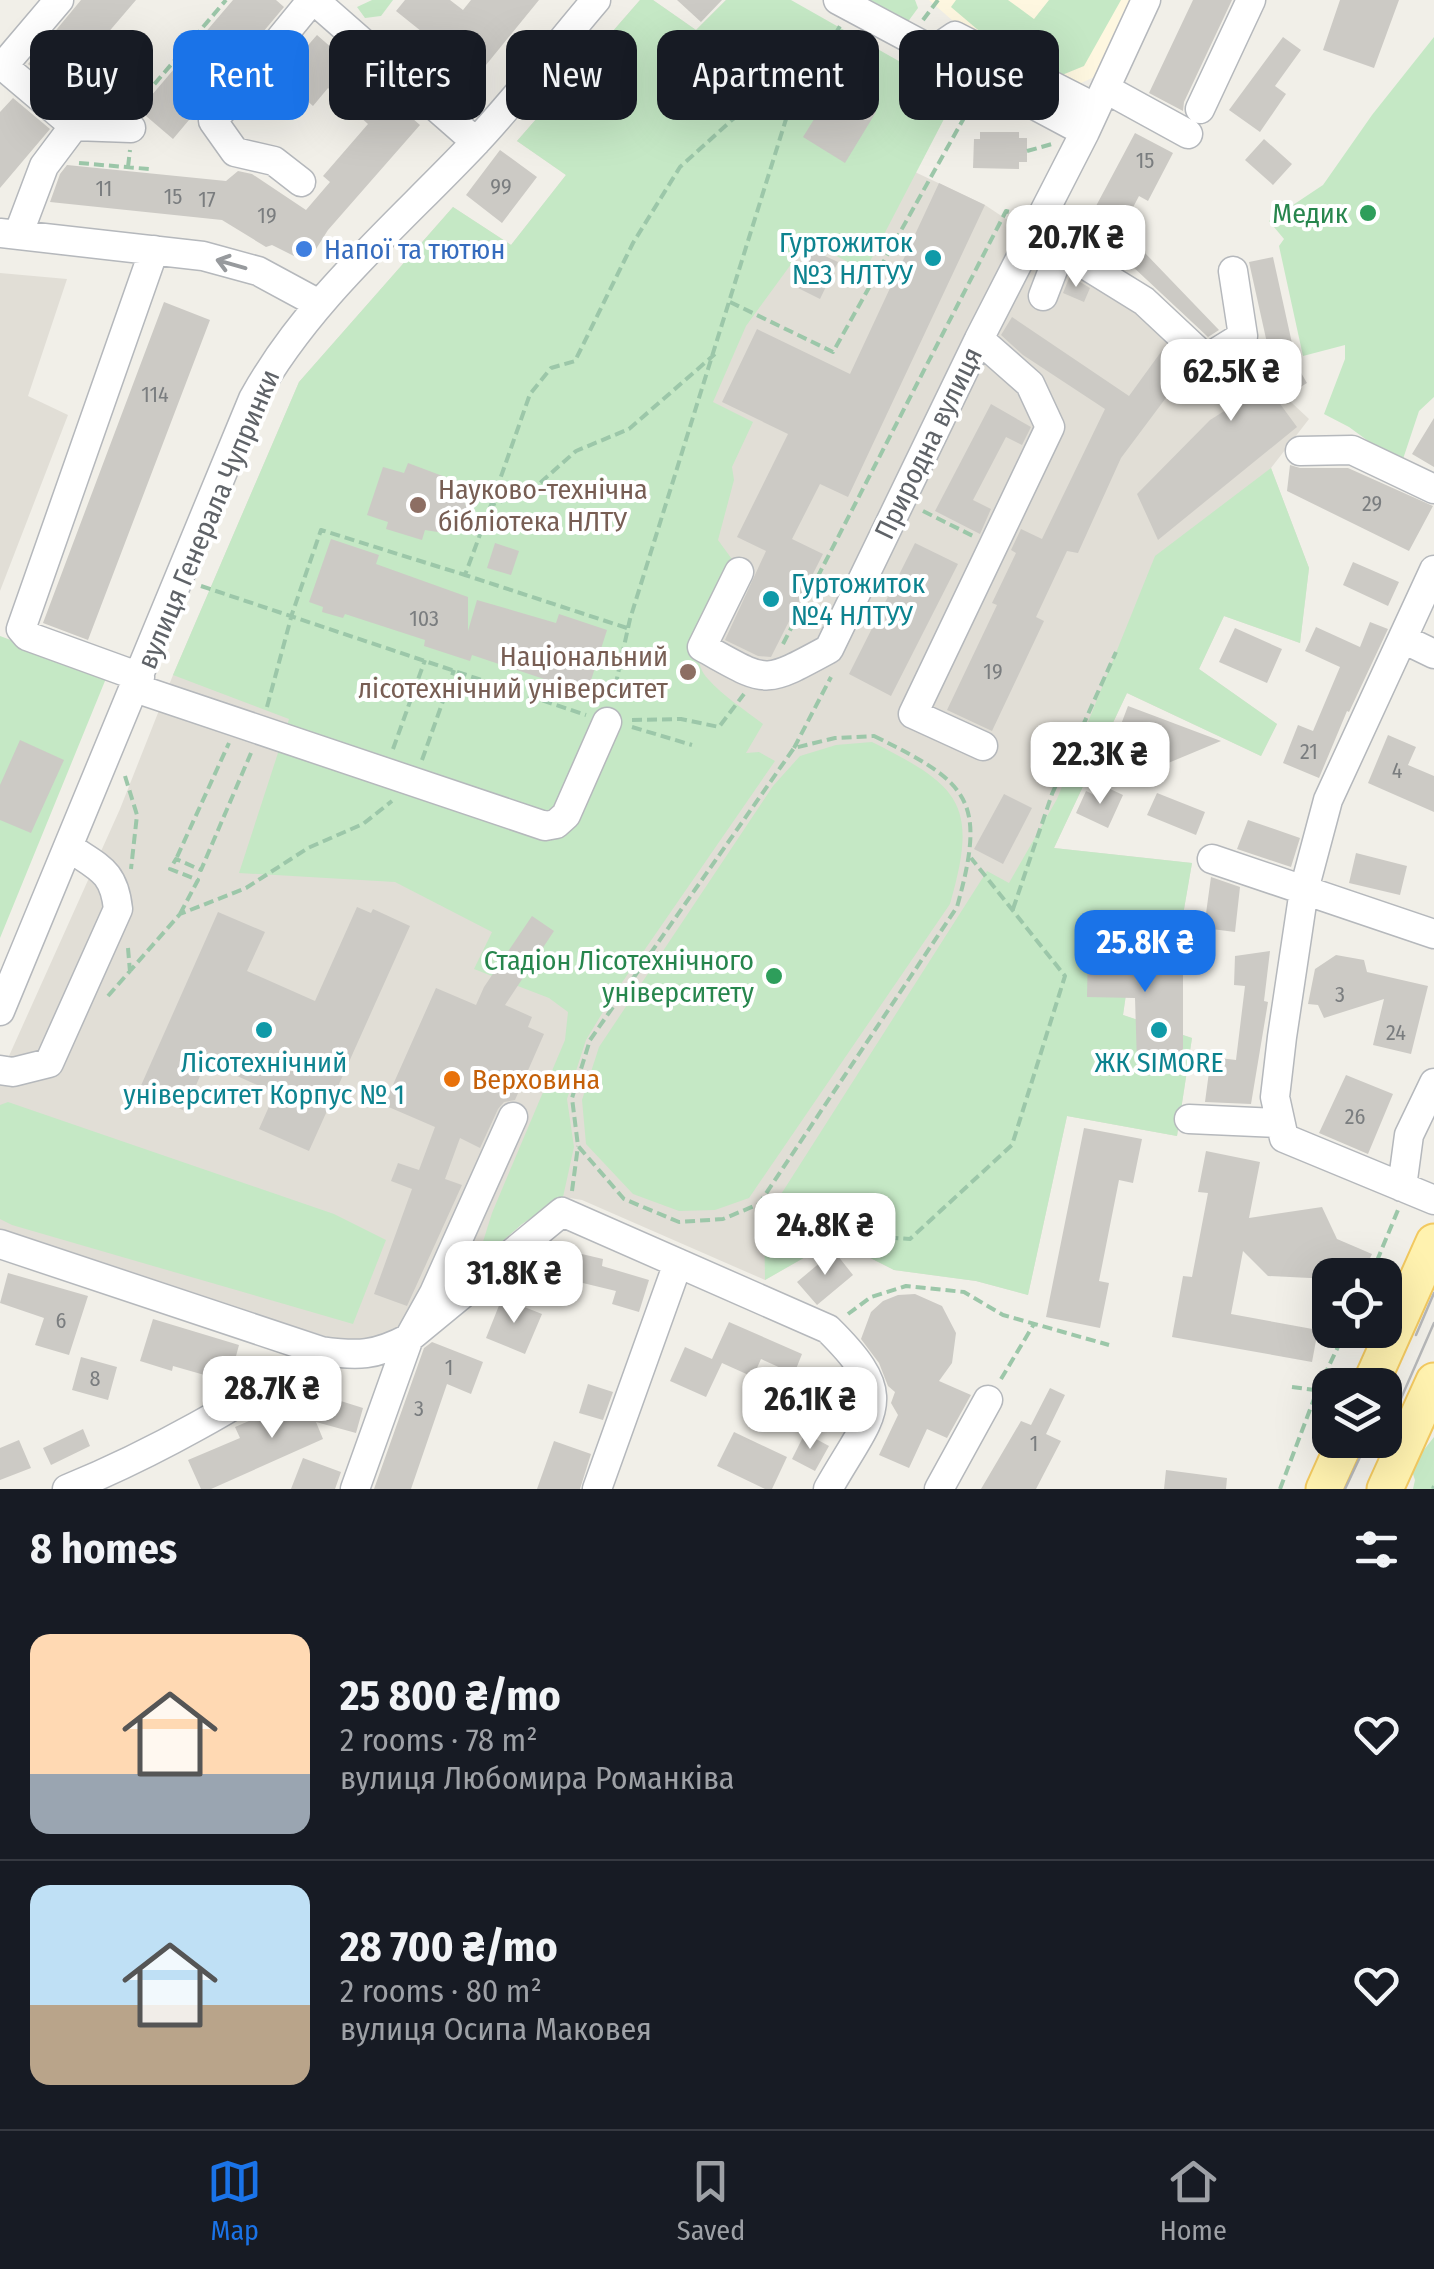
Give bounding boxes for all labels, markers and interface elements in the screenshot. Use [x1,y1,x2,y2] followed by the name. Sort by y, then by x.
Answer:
[30,30,153,120] chip: Buy
[173,30,309,120] chip: Rent
[329,30,486,120] chip: Filters
[506,30,637,120] chip: New
[657,30,879,120] chip: Apartment
[899,30,1059,120] chip: House
[1136,147,1154,174] house number: 15
[490,173,512,200] house number: 99
[96,175,112,202] house number: 11
[164,183,182,210] house number: 15
[198,186,216,213] house number: 17
[1272,197,1348,230] place label: Медик
[257,202,277,229] house number: 19
[1357,202,1379,224] marker: Медик
[984,205,1168,290] pin: 20.7K ₴
[1028,218,1124,256] text: 20.7K ₴
[779,226,913,291] place label: Гуртожиток №3 НЛТУУ
[324,233,505,266] place label: Напої та тютюн
[293,238,315,260] marker: Напої та тютюн
[922,247,944,269] marker: Гуртожиток №3 НЛТУУ
[216,253,247,272] one-way arrow
[1139,339,1323,424] pin: 62.5K ₴
[868,342,989,545] street label: Природна вулиця
[1183,352,1279,390] text: 62.5K ₴
[130,365,287,674] street label: вулиця Генерала Чупринки
[141,381,169,408] house number: 114
[438,473,648,538] place label: Науково-технічна бібліотека НЛТУ
[1362,490,1382,517] house number: 29
[407,494,429,516] marker: Науково-технічна бібліотека НЛТУ
[791,567,925,632] place label: Гуртожиток №4 НЛТУУ
[760,588,782,610] marker: Гуртожиток №4 НЛТУУ
[409,605,439,632] house number: 103
[358,640,669,705] place label: Національний лісотехнічний університет
[983,658,1003,685] house number: 19
[677,661,699,683] marker: Національний лісотехнічний університет
[1008,722,1192,807] pin: 22.3K ₴
[1053,735,1147,773] text: 22.3K ₴
[1300,738,1318,765] house number: 21
[1392,757,1403,784] house number: 4
[1053,910,1237,995] pin: 25.8K ₴
[1097,923,1193,961] text: 25.8K ₴
[484,944,755,1009] place label: Стадіон Лісотехнічного університету
[763,965,785,987] marker: Стадіон Лісотехнічного університету
[1335,981,1345,1008] house number: 3
[253,1019,275,1041] marker: Лісотехнічний університет Корпус № 1
[1148,1019,1170,1041] marker: ЖК SIMORE
[1386,1019,1406,1046] house number: 24
[123,1046,405,1111] place label: Лісотехнічний університет Корпус № 1
[1094,1046,1224,1079] place label: ЖК SIMORE
[472,1063,600,1096] place label: Верховина
[441,1068,463,1090] marker: Верховина
[1345,1103,1365,1130] house number: 26
[733,1193,917,1278] pin: 24.8K ₴
[776,1206,874,1244] text: 24.8K ₴
[422,1241,606,1326] pin: 31.8K ₴
[467,1254,561,1292] text: 31.8K ₴
[1312,1258,1402,1458] map controls
[1312,1258,1402,1348] button: locate
[56,1307,67,1334] house number: 6
[445,1354,453,1381] house number: 1
[180,1356,364,1441] pin: 28.7K ₴
[89,1365,101,1392] house number: 8
[718,1367,902,1452] pin: 26.1K ₴
[1312,1368,1402,1458] button: layers
[225,1369,319,1407] text: 28.7K ₴
[764,1380,856,1418] text: 26.1K ₴
[414,1395,424,1422] house number: 3
[1030,1430,1038,1457] house number: 1
[1349,1522,1404,1577] icon: filters
[30,1524,177,1574] text: 8 homes
[340,1671,561,1721] text: 25 800 ₴/mo
[110,1674,230,1794] icon: home
[1349,1707,1404,1762] icon: heart
[340,1721,538,1759] text: 2 rooms · 78 m²
[340,1759,734,1797] text: вулиця Любомира Романківа
[340,1922,558,1972] text: 28 700 ₴/mo
[110,1925,230,2045] icon: home
[1349,1958,1404,2013] icon: heart
[340,1972,542,2010] text: 2 rooms · 80 m²
[340,2010,652,2048] text: вулиця Осипа Маковея
[207,2154,262,2247] tab: Map
[677,2154,745,2247] tab: Saved
[1160,2154,1227,2247] tab: Home

